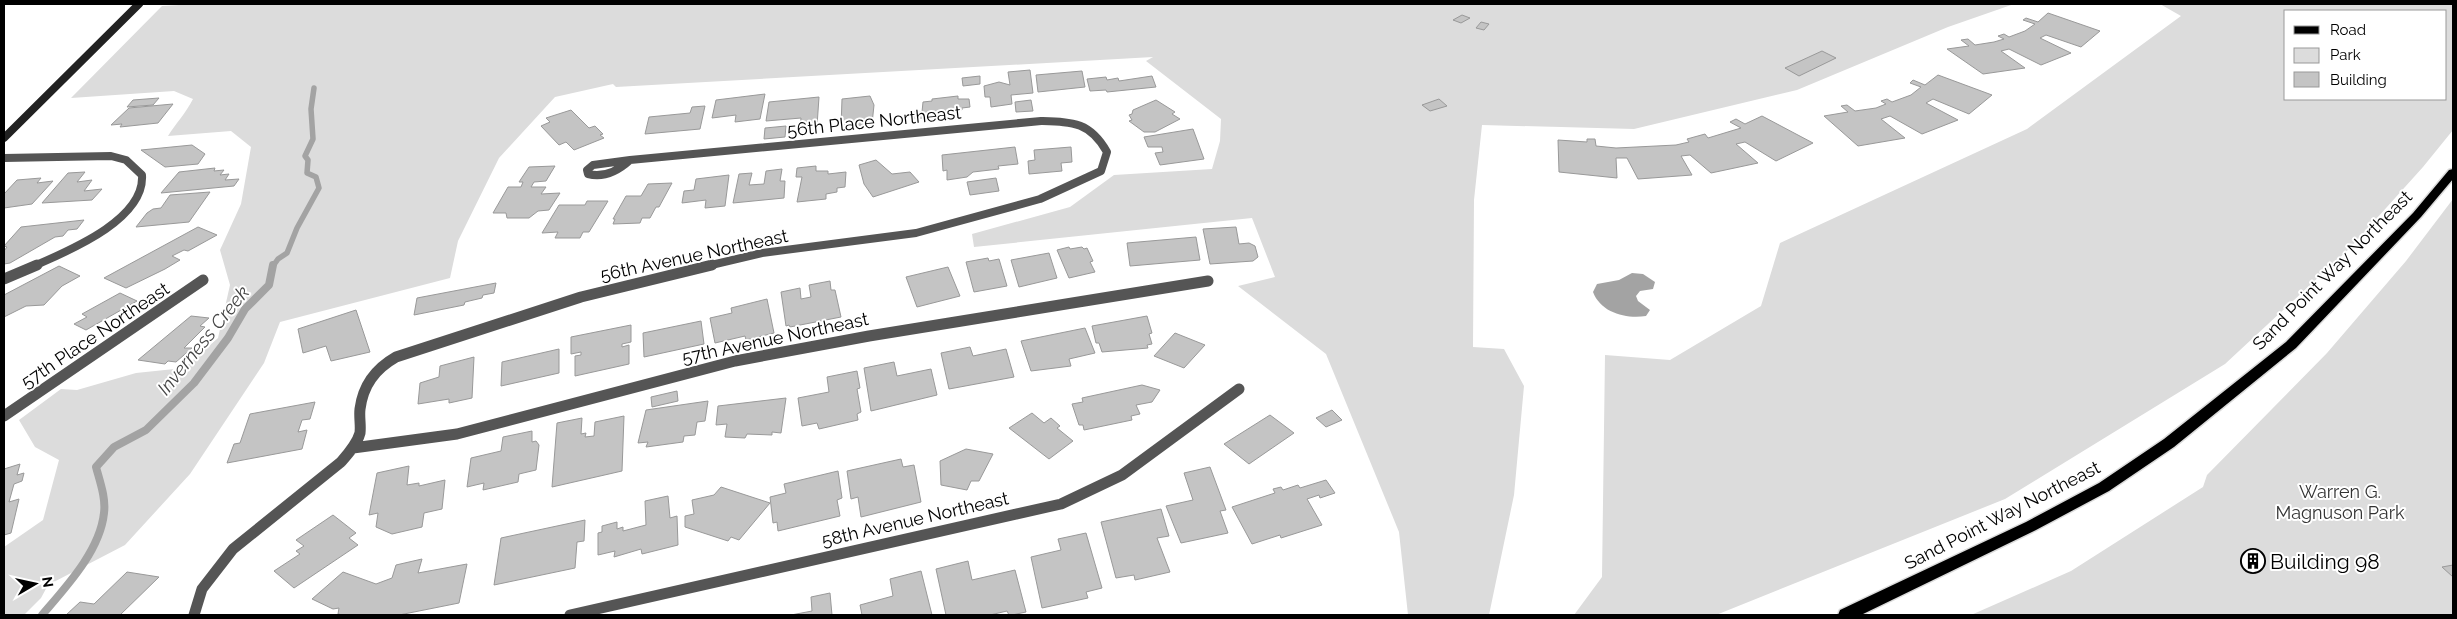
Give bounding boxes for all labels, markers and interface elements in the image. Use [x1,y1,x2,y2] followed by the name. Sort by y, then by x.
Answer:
[2284,10,2447,100] legend
[2330,21,2366,39] text: Road
[2330,46,2361,64] text: Park
[2330,71,2387,89] text: Building
[786,101,962,141] street label: 56th Place Northeast
[2248,186,2416,354] street label: Sand Point Way Northeast
[598,225,790,285] street label: 56th Avenue Northeast
[17,278,173,392] street label: 57th Place Northeast
[152,281,254,399] water label: Inverness Creek
[680,308,870,368] street label: 57th Avenue Northeast
[1901,456,2103,574] street label: Sand Point Way Northeast
[2275,481,2405,523] park label: Warren G. Magnuson Park
[819,487,1011,551] street label: 58th Avenue Northeast
[2240,548,2266,574] building icon: Building 98
[2270,549,2380,574] place label: Building 98
[10,559,60,609] north arrow
[39,575,57,588] text: N

